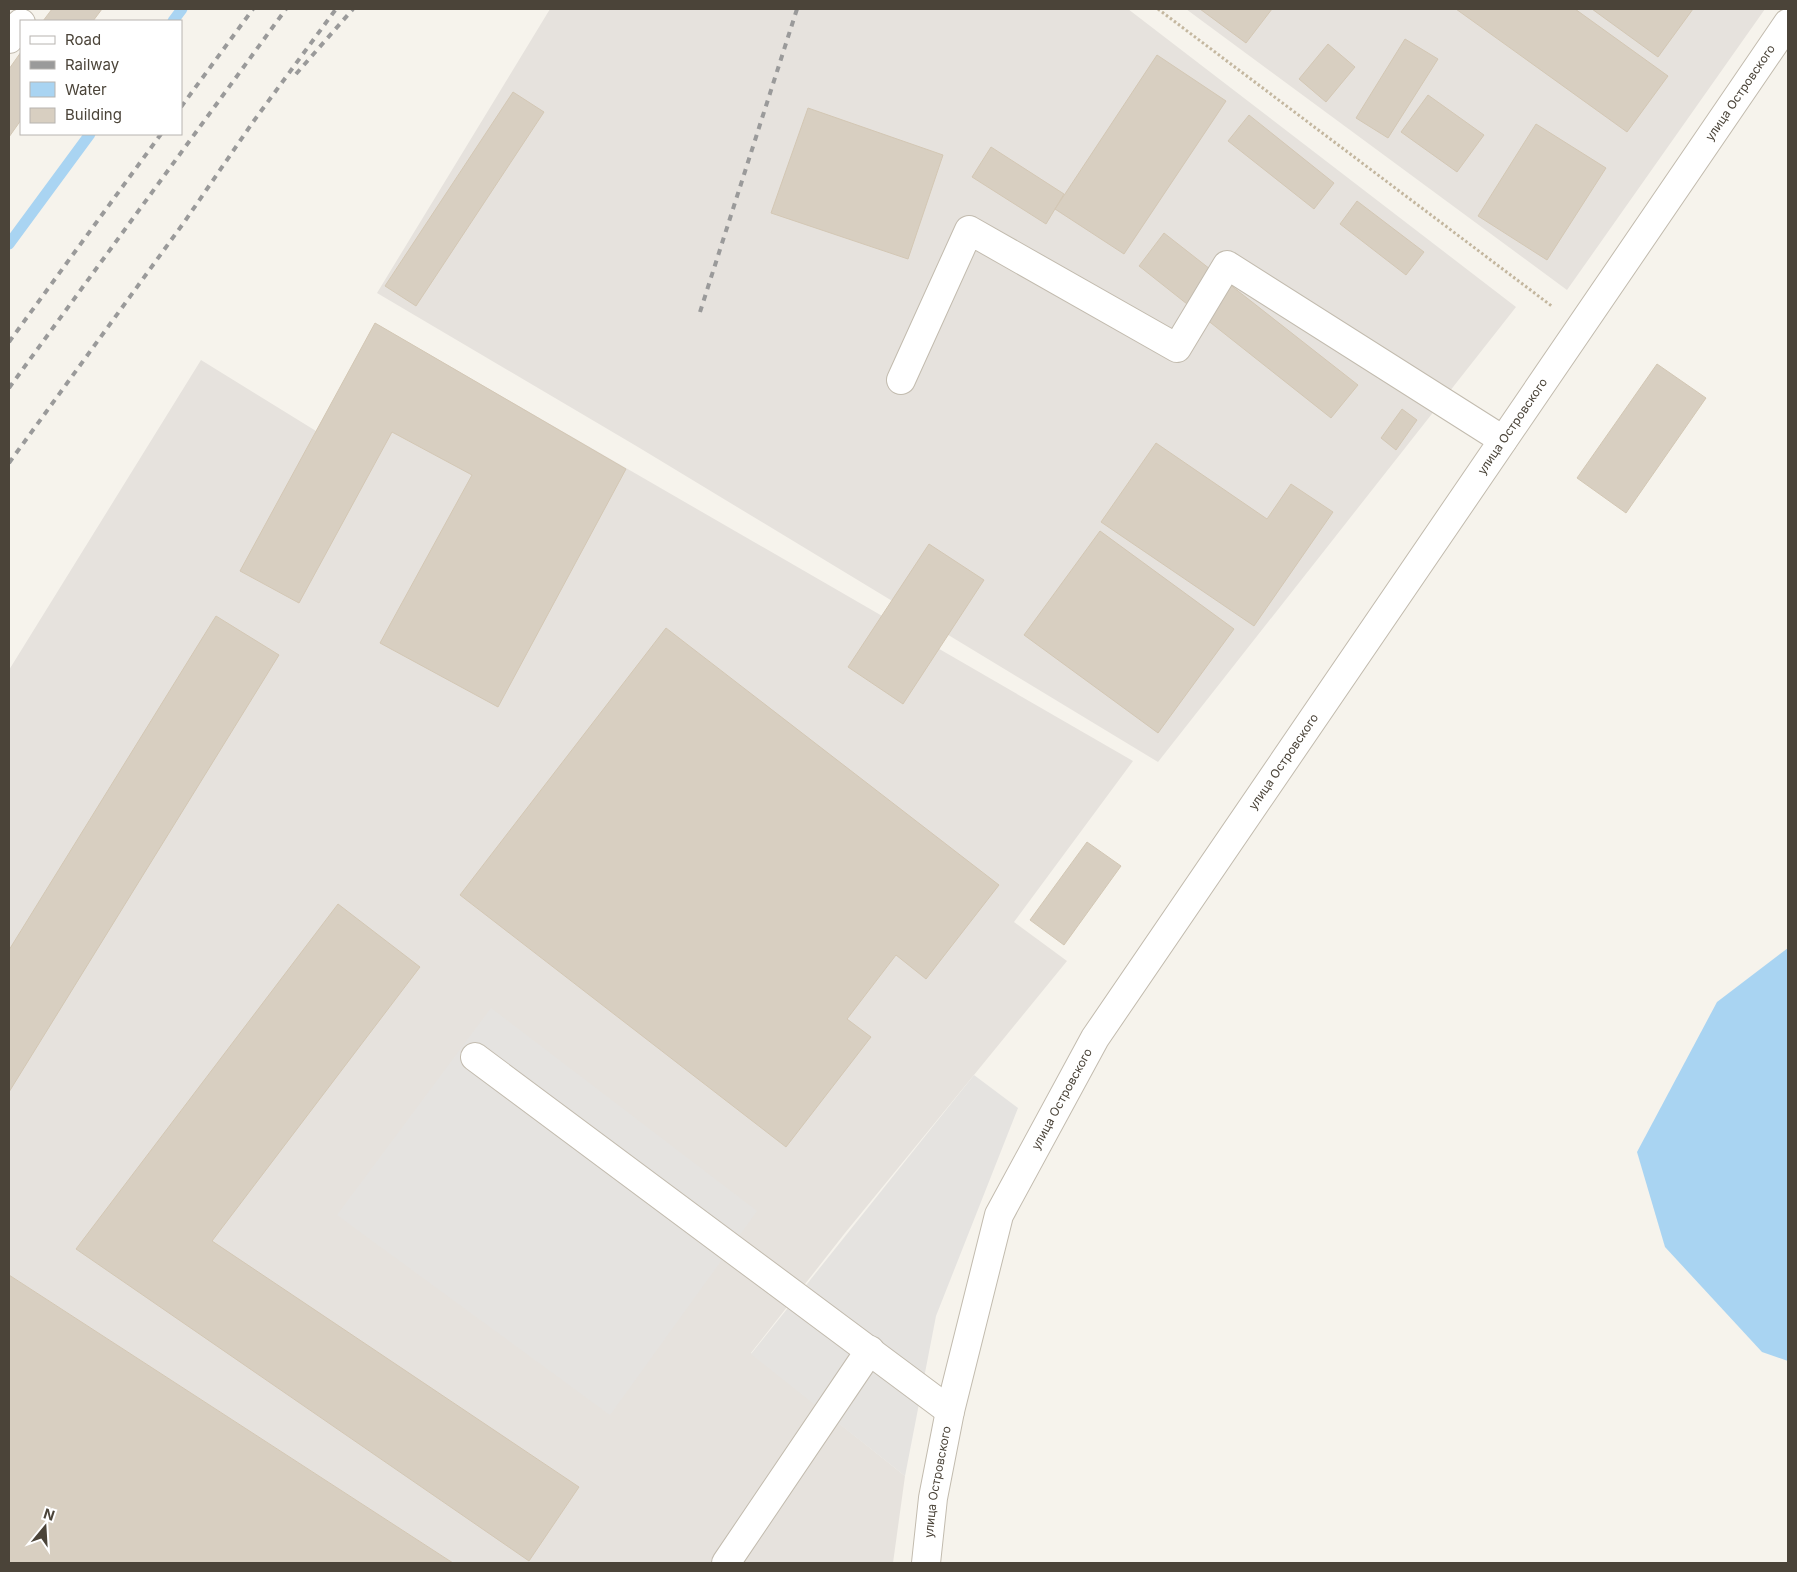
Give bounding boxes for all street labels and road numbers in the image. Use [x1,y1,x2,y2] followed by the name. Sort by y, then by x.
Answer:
[1702,41,1778,143] street label: улица Островского
[1474,375,1550,477] street label: улица Островского
[1245,710,1321,812] street label: улица Островского
[1028,1045,1095,1152] street label: улица Островского
[921,1425,954,1539] street label: улица Островского

